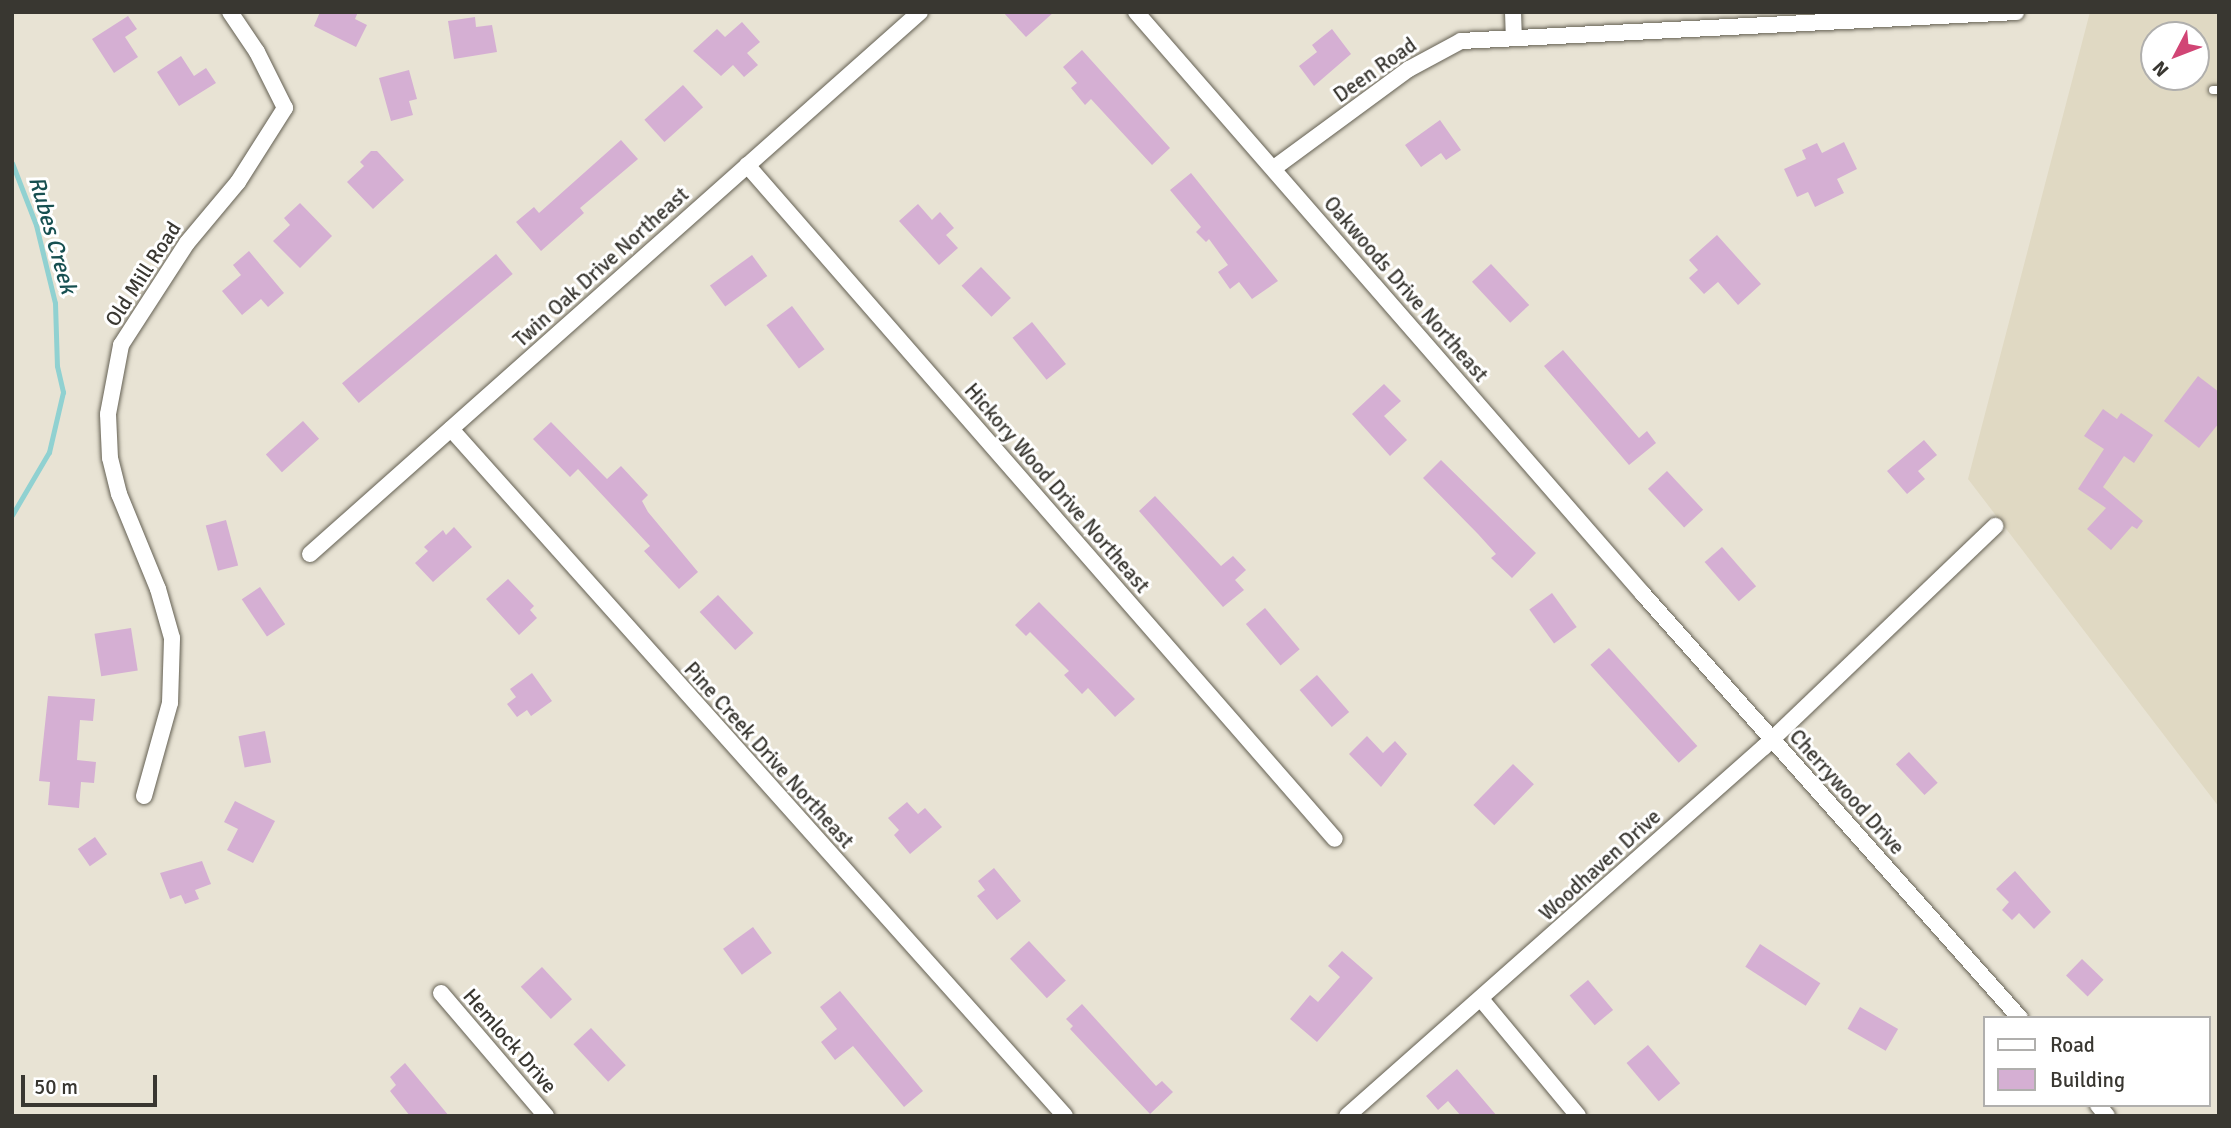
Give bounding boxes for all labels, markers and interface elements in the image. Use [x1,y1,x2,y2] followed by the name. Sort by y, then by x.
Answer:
[2140,21,2210,91] north arrow
[1329,32,1421,108] street label: Deen Road
[2148,56,2174,82] text: N
[22,173,82,297] water label: Rubes Creek
[508,182,694,352] street label: Twin Oak Drive Northeast
[1318,191,1494,387] street label: Oakwoods Drive Northeast
[100,217,186,331] street label: Old Mill Road
[959,378,1155,598] street label: Hickory Wood Drive Northeast
[679,657,859,853] street label: Pine Creek Drive Northeast
[1784,724,1910,860] street label: Cherrywood Drive
[1534,804,1666,926] street label: Woodhaven Drive
[458,984,562,1098] street label: Hemlock Drive
[1982,1016,2210,1107] legend
[2050,1032,2095,1058] text: Road
[24,1062,161,1106] scale bar
[2050,1067,2125,1093] text: Building
[34,1074,78,1100] text: 50 m

